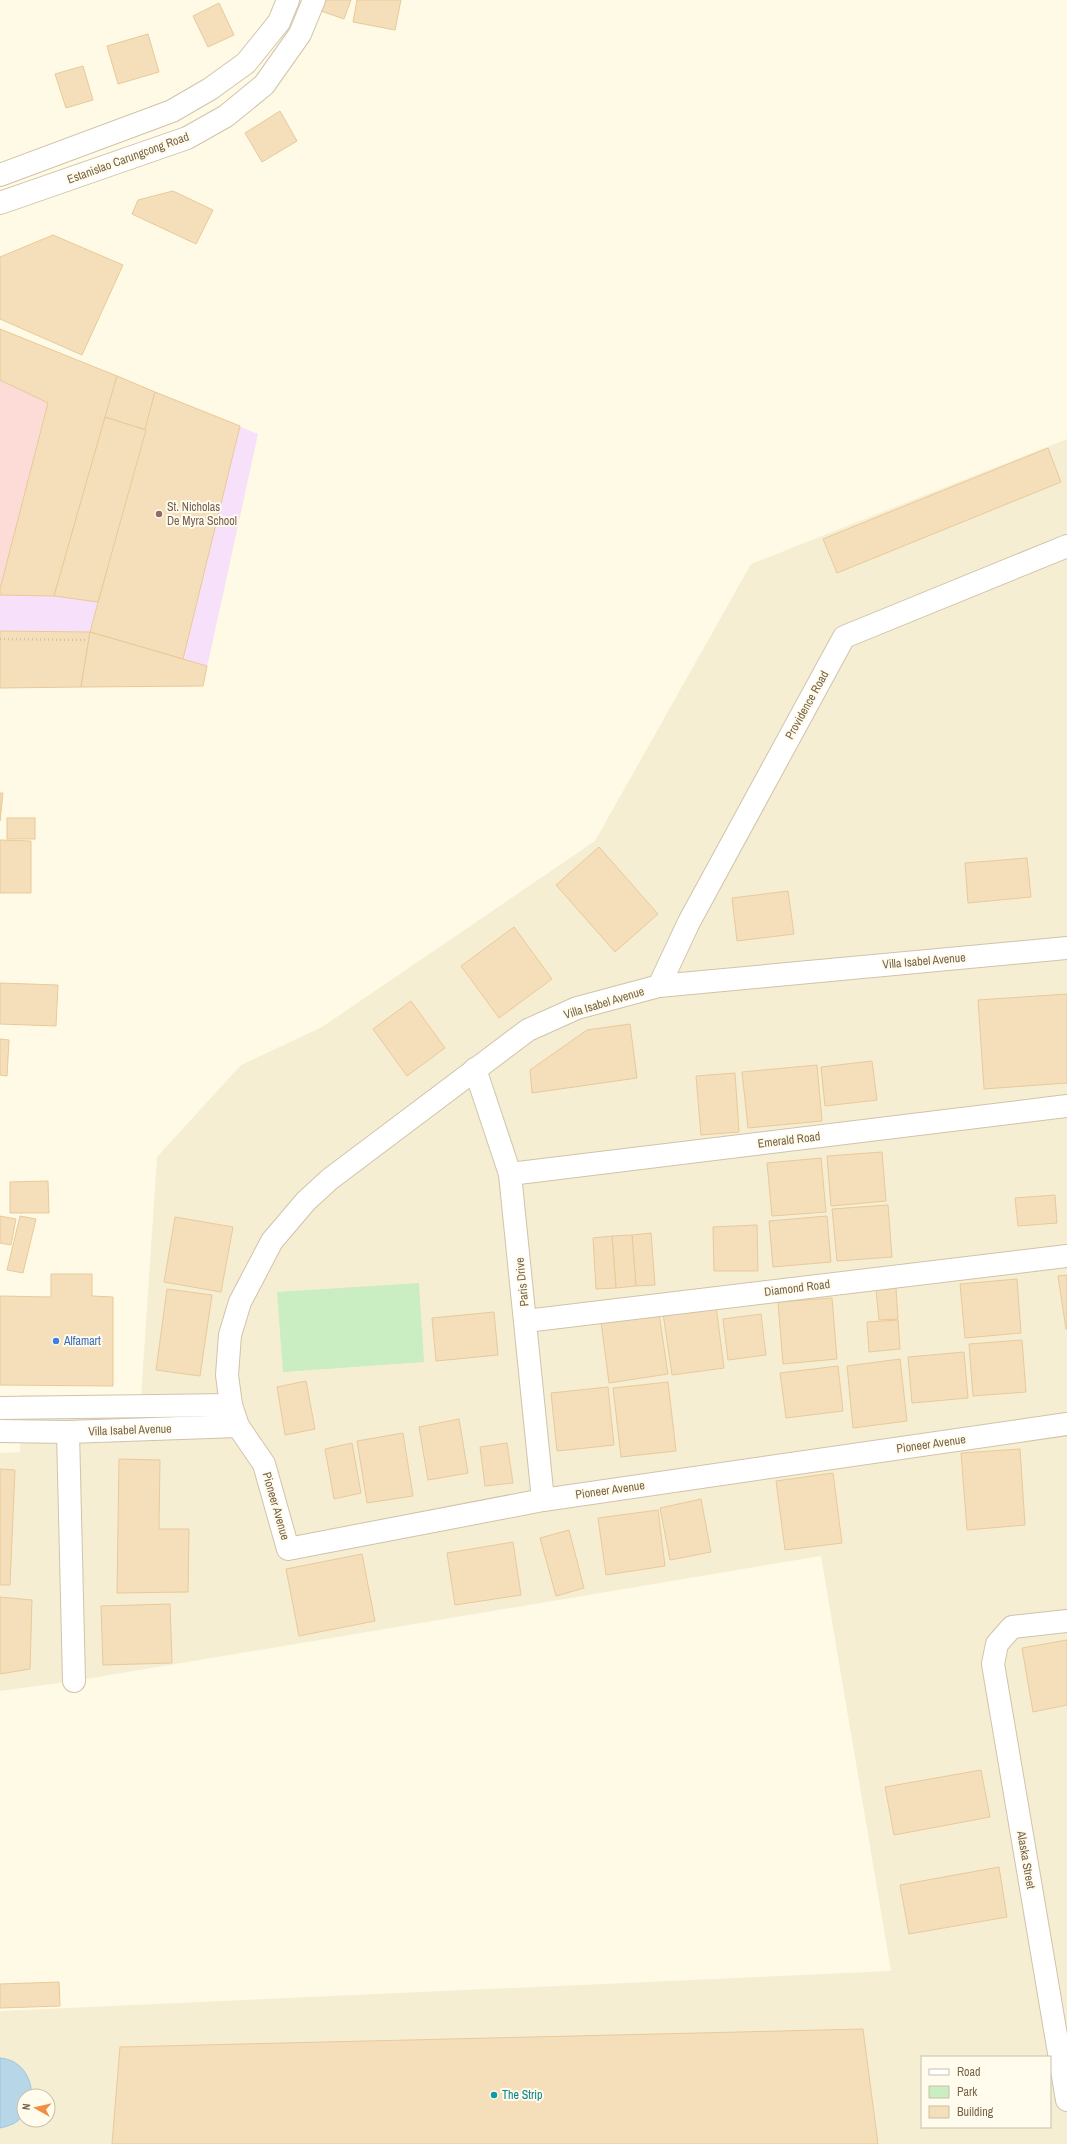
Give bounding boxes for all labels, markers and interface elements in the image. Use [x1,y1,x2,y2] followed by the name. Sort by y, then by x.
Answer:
[65,128,191,188] street label: Estanislao Carungcong Road
[167,499,237,529] place label: St. Nicholas De Myra School
[154,509,164,519] marker: St. Nicholas De Myra School
[782,668,832,742] street label: Providence Road
[882,949,966,973] street label: Villa Isabel Avenue
[562,983,646,1023] street label: Villa Isabel Avenue
[757,1128,821,1152] street label: Emerald Road
[511,1257,533,1307] street label: Paris Drive
[763,1276,831,1300] street label: Diamond Road
[63,1333,101,1349] place label: Alfamart
[51,1336,61,1346] marker: Alfamart
[88,1421,172,1439] street label: Villa Isabel Avenue
[895,1431,967,1457] street label: Pioneer Avenue
[259,1470,293,1542] street label: Pioneer Avenue
[574,1477,646,1503] street label: Pioneer Avenue
[1013,1829,1039,1890] street label: Alaska Street
[921,2056,1051,2128] legend
[957,2064,981,2080] text: Road
[957,2084,977,2100] text: Park
[502,2087,542,2103] place label: The Strip
[16,2088,56,2128] north arrow
[489,2090,499,2100] marker: The Strip
[19,2102,33,2111] text: N
[957,2104,994,2120] text: Building

